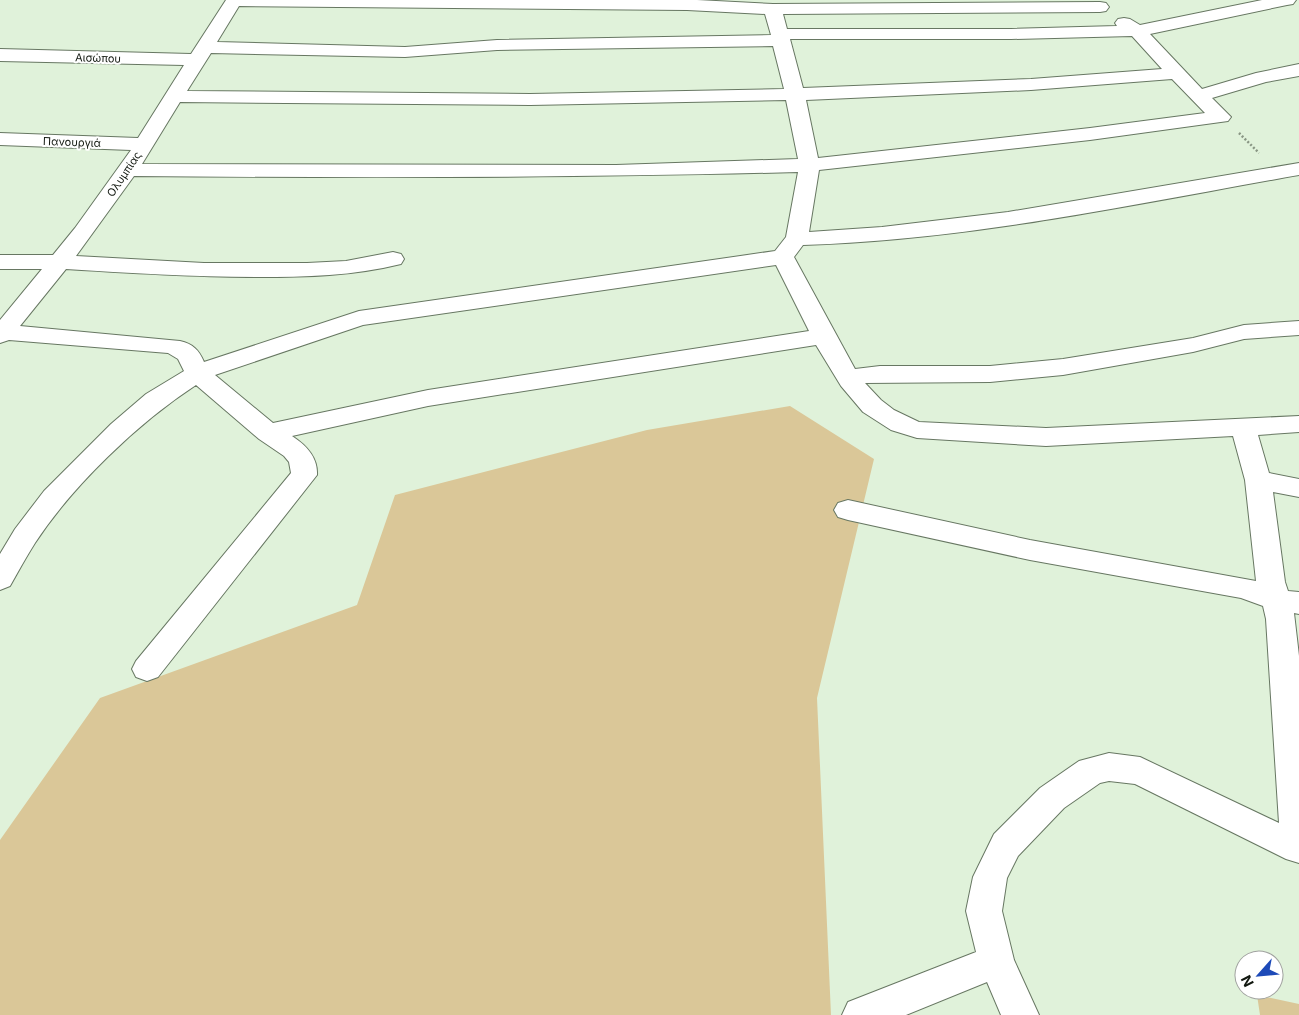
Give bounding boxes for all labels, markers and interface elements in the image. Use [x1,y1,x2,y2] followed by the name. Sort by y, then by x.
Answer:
[75,50,121,66] street label: Αισώπου
[43,134,101,150] street label: Πανουργιά
[104,149,144,199] street label: Ολυμπίας
[1234,950,1284,1000] north arrow
[1237,973,1257,990] text: N

